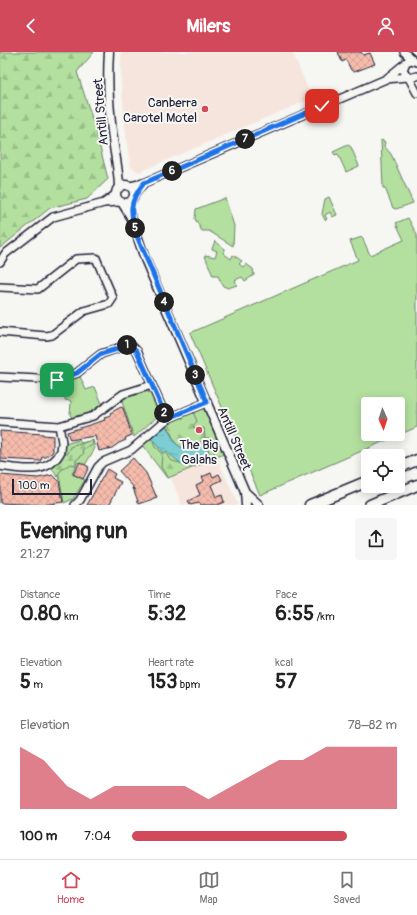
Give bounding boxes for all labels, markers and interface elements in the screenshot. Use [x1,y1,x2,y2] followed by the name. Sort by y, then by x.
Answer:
[20,15,42,37] icon: back
[187,15,230,38] text: Milers
[375,15,397,37] icon: person
[90,77,112,146] street label: Antill Street
[305,89,339,123] pin
[123,95,197,126] place label: Canberra Carotel Motel
[311,95,333,117] icon: check
[200,104,210,114] marker: Canberra Carotel Motel
[235,129,255,149] pin: 7
[242,132,248,145] text: 7
[162,161,182,181] pin: 6
[169,164,175,177] text: 6
[125,218,145,238] pin: 5
[132,221,138,234] text: 5
[154,292,174,312] pin: 4
[161,295,167,308] text: 4
[117,335,137,355] pin: 1
[125,338,129,351] text: 1
[40,363,74,397] pin
[185,365,205,385] pin: 3
[192,368,198,381] text: 3
[46,369,68,391] icon: arrive
[361,397,405,441] north arrow
[361,397,405,493] map controls
[154,403,174,423] pin: 2
[214,404,255,473] street label: Antill Street
[161,406,167,419] text: 2
[194,425,204,435] marker: The Big Galahs
[180,437,219,468] place label: The Big Galahs
[361,449,405,493] button: locate
[12,477,92,496] scale bar
[18,479,49,492] text: 100 m
[20,517,128,545] text: Evening run
[355,518,397,560] button: share
[20,546,50,562] text: 21:27
[20,588,60,601] text: Distance
[148,588,171,601] text: Time
[275,588,297,601] text: Pace
[20,601,62,626] text: 0.80
[148,601,186,626] text: 5:32
[275,601,314,626] text: 6:55
[62,610,79,623] text: km
[314,610,335,623] text: /km
[20,656,62,669] text: Elevation
[148,656,194,669] text: Heart rate
[275,656,293,669] text: kcal
[20,669,31,694] text: 5
[148,669,177,694] text: 153
[275,669,297,694] text: 57
[31,678,43,691] text: m
[177,678,200,691] text: bpm
[20,717,70,733] text: Elevation
[348,717,397,733] text: 78–82 m
[20,828,57,844] text: 100 m
[84,828,111,844] text: 7:04
[57,869,84,906] tab: Home
[198,869,220,906] tab: Map
[333,869,360,906] tab: Saved

